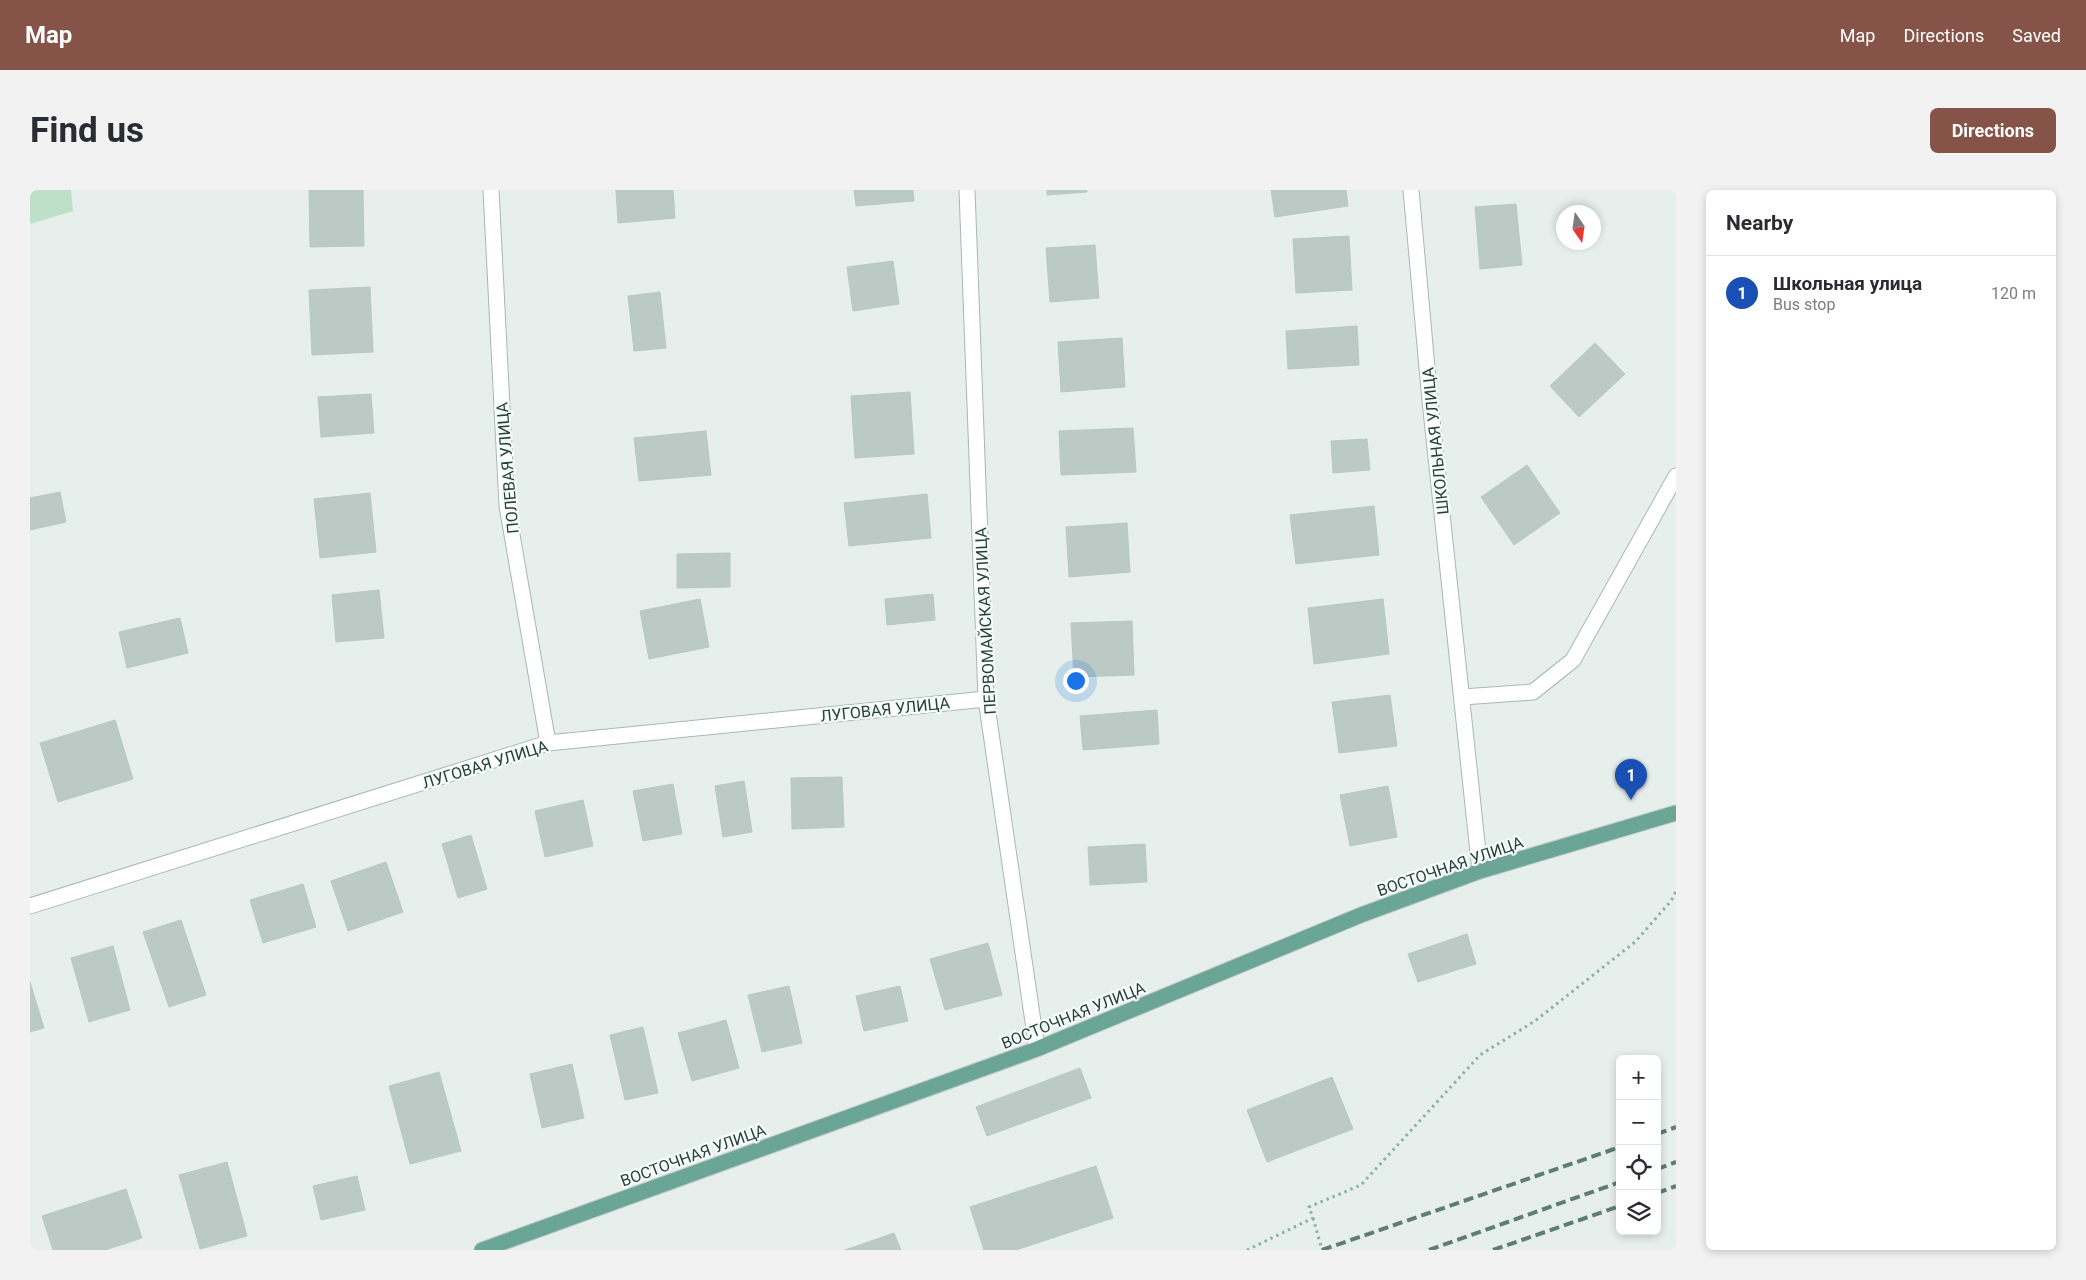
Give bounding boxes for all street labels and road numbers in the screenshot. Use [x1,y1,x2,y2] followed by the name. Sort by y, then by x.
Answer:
[1418,366,1453,516] street label: ШКОЛЬНАЯ УЛИЦА
[492,401,523,534] street label: ПОЛЕВАЯ УЛИЦА
[971,526,1000,715] street label: ПЕРВОМАЙСКАЯ УЛИЦА
[819,693,951,726] street label: ЛУГОВАЯ УЛИЦА
[420,736,551,793] street label: ЛУГОВАЯ УЛИЦА
[1375,832,1526,900] street label: ВОСТОЧНАЯ УЛИЦА
[999,978,1148,1053] street label: ВОСТОЧНАЯ УЛИЦА
[618,1120,769,1191] street label: ВОСТОЧНАЯ УЛИЦА

